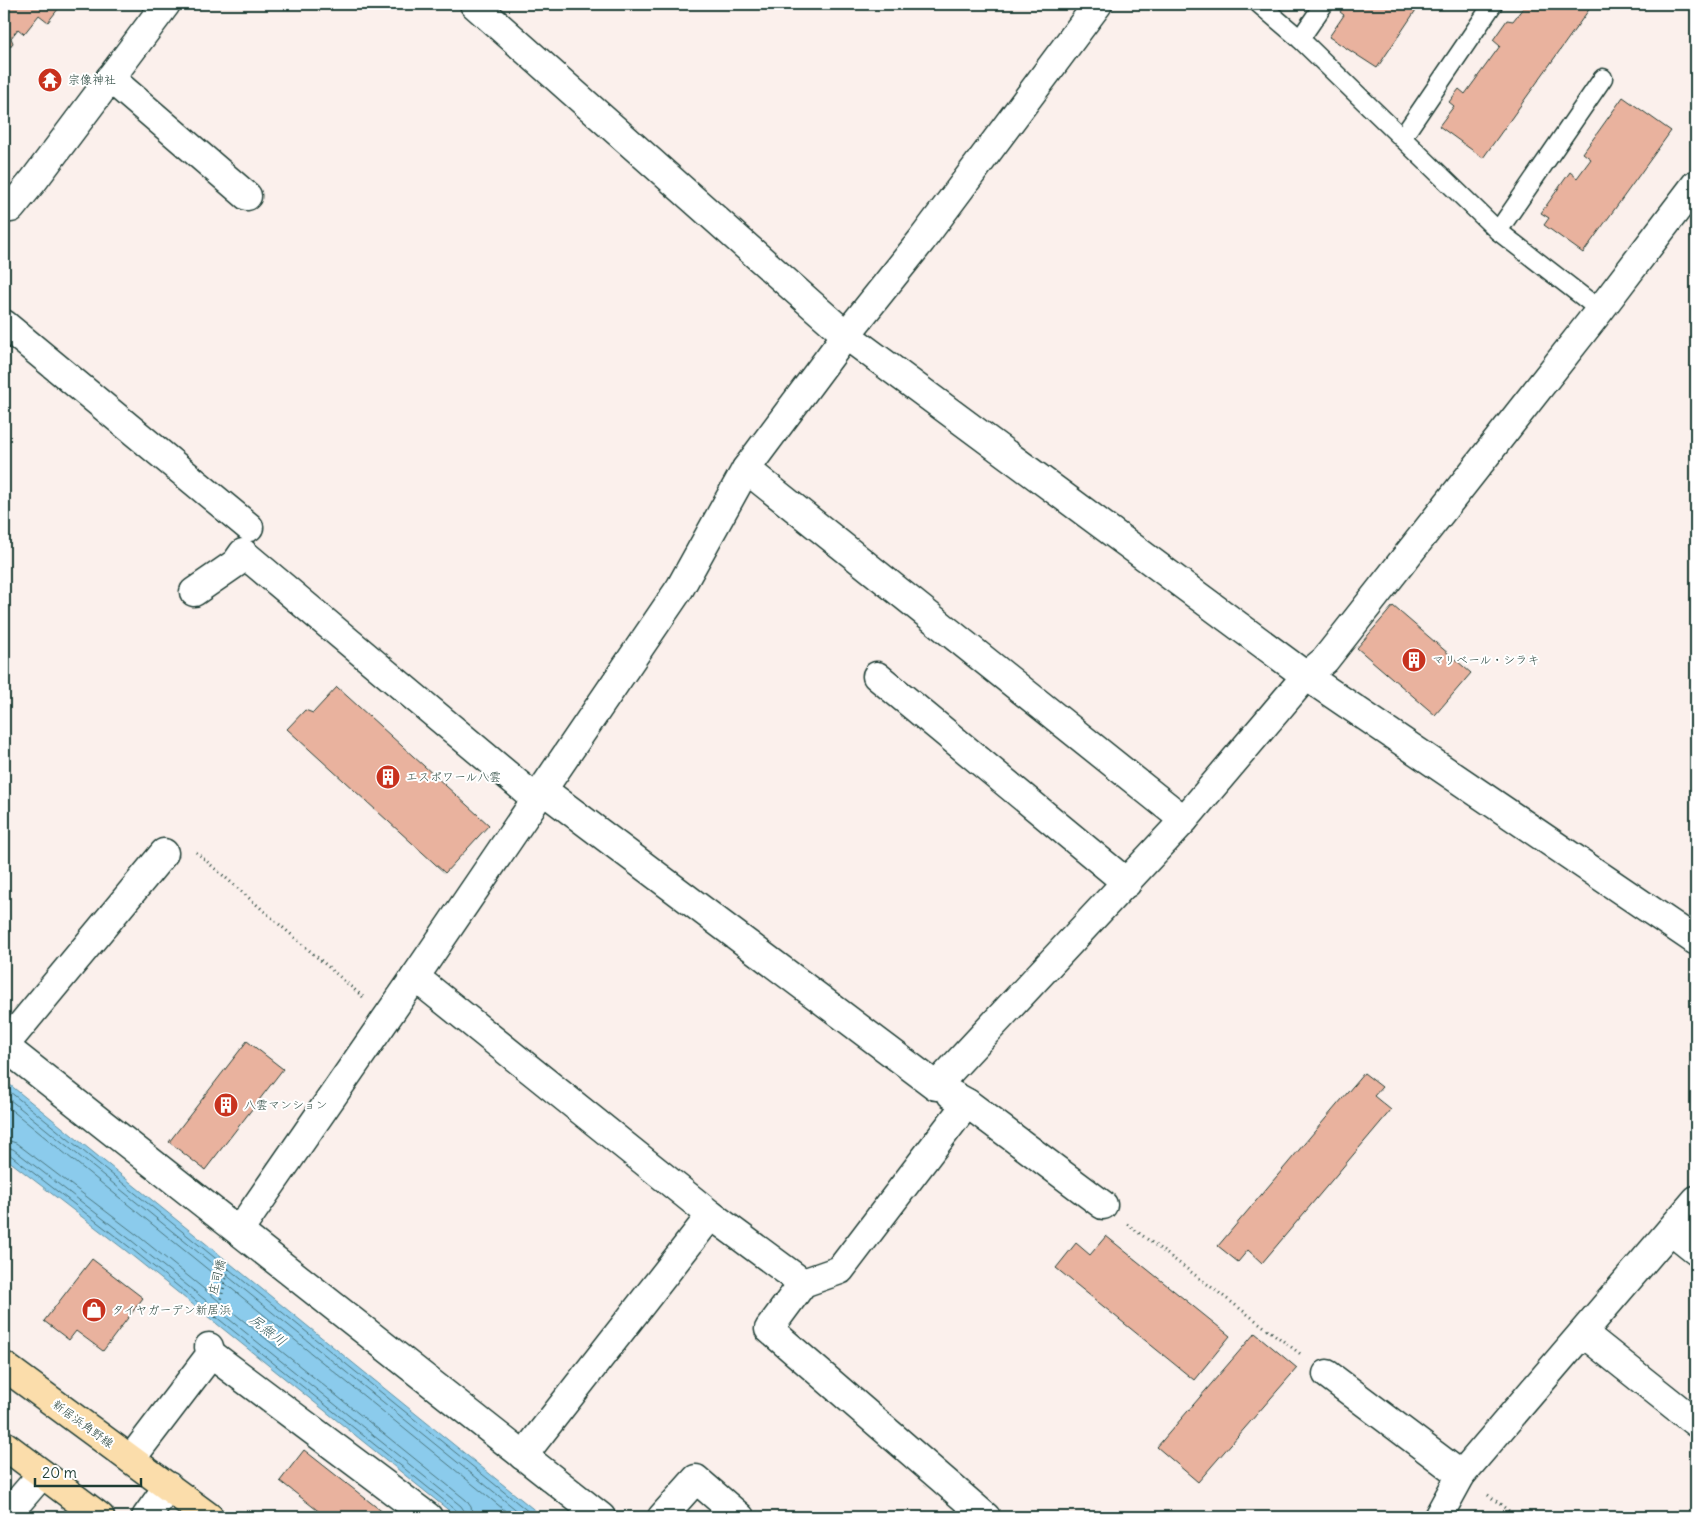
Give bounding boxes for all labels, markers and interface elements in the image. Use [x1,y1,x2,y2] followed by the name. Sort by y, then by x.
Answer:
[37,67,63,93] temple icon: 宗像神社
[68,72,116,87] place label: 宗像神社
[1401,647,1427,673] building icon: マリベール・シラキ
[1432,652,1539,667] place label: マリベール・シラキ
[375,764,401,790] building icon: エスポワール八雲
[406,769,501,784] place label: エスポワール八雲
[213,1092,239,1118] building icon: 八雲マンション
[244,1097,328,1112] place label: 八雲マンション
[205,1258,228,1296] street label: 庄司橋
[81,1297,107,1323] shop icon: タイヤガーデン新居浜
[112,1302,232,1317] place label: タイヤガーデン新居浜
[246,1310,290,1350] water label: 尻無川
[50,1396,117,1451] street label: 新居浜角野線
[35,1456,141,1488] scale bar
[42,1463,77,1482] text: 20 m

